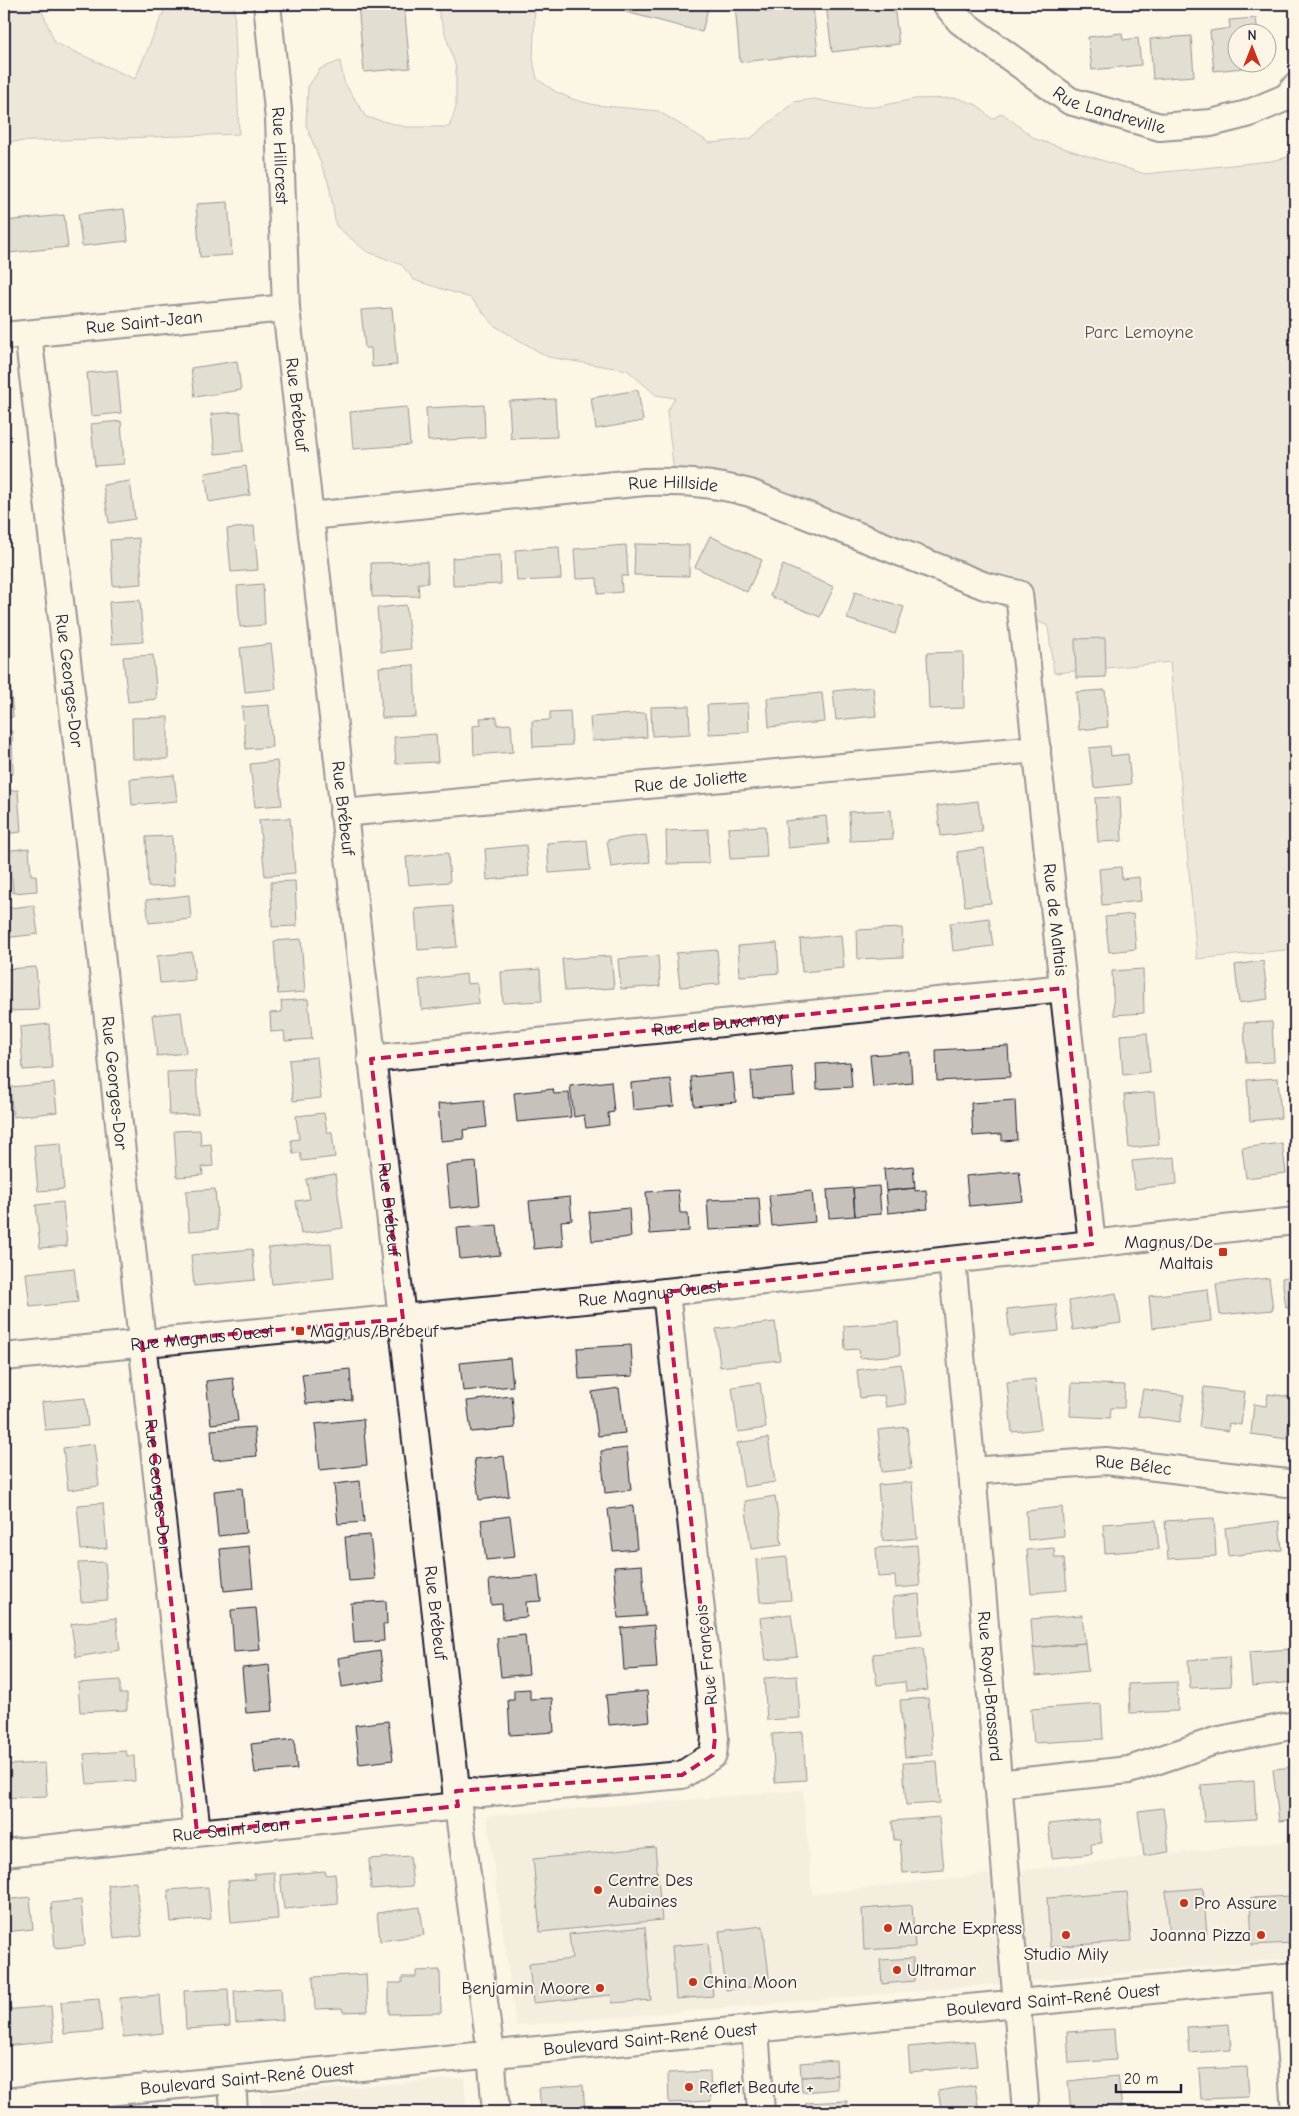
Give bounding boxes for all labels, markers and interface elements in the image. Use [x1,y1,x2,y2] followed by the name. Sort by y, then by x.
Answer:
[1226,22,1276,72] north arrow
[1247,27,1257,44] text: N
[1049,82,1166,138] street label: Rue Landreville
[267,106,292,205] street label: Rue Hillcrest
[85,306,204,339] street label: Rue Saint-Jean
[1085,322,1193,343] park label: Parc Lemoyne
[281,356,313,454] street label: Rue Brébeuf
[627,472,720,497] street label: Rue Hillside
[51,613,87,749] street label: Rue Georges-Dor
[327,760,359,857] street label: Rue Brébeuf
[633,766,748,797] street label: Rue de Joliette
[1038,862,1072,977] street label: Rue de Maltais
[652,1007,785,1041] street label: Rue de Duvernay
[97,1015,132,1152] street label: Rue Georges-Dor
[373,1161,405,1259] street label: Rue Brébeuf
[1124,1232,1213,1274] place label: Magnus/De Maltais
[1217,1246,1229,1258] marker: Magnus/De Maltais
[577,1276,724,1312] street label: Rue Magnus Ouest
[129,1320,276,1356] street label: Rue Magnus Ouest
[310,1321,439,1342] place label: Magnus/Brébeuf
[294,1325,306,1337] marker: Magnus/Brébeuf
[140,1418,176,1554] street label: Rue Georges-Dor
[1094,1451,1173,1480] street label: Rue Bélec
[419,1564,451,1662] street label: Rue Brébeuf
[691,1604,722,1706] street label: Rue François
[973,1610,1006,1762] street label: Rue Royal-Brassard
[171,1814,290,1846] street label: Rue Saint-Jean
[608,1870,693,1912] place label: Centre Des Aubaines
[592,1884,604,1896] marker: Centre Des Aubaines
[1194,1893,1277,1914] place label: Pro Assure
[1178,1897,1190,1909] marker: Pro Assure
[898,1918,1022,1939] place label: Marche Express
[882,1922,894,1934] marker: Marche Express
[1150,1925,1251,1946] place label: Joanna Pizza
[1060,1929,1072,1941] marker: Studio Mily
[1255,1929,1267,1941] marker: Joanna Pizza
[1024,1944,1109,1965] place label: Studio Mily
[907,1960,977,1981] place label: Ultramar
[891,1964,903,1976] marker: Ultramar
[703,1972,797,1993] place label: China Moon
[687,1976,699,1988] marker: China Moon
[461,1978,590,1999] place label: Benjamin Moore
[945,1979,1162,2021] street label: Boulevard Saint-René Ouest
[594,1982,606,1994] marker: Benjamin Moore
[542,2019,758,2060] street label: Boulevard Saint-René Ouest
[139,2058,355,2100] street label: Boulevard Saint-René Ouest
[1116,2061,1182,2093] scale bar
[1124,2070,1158,2088] text: 20 m
[699,2077,814,2098] place label: Reflet Beaute +
[683,2081,695,2093] marker: Reflet Beaute +

